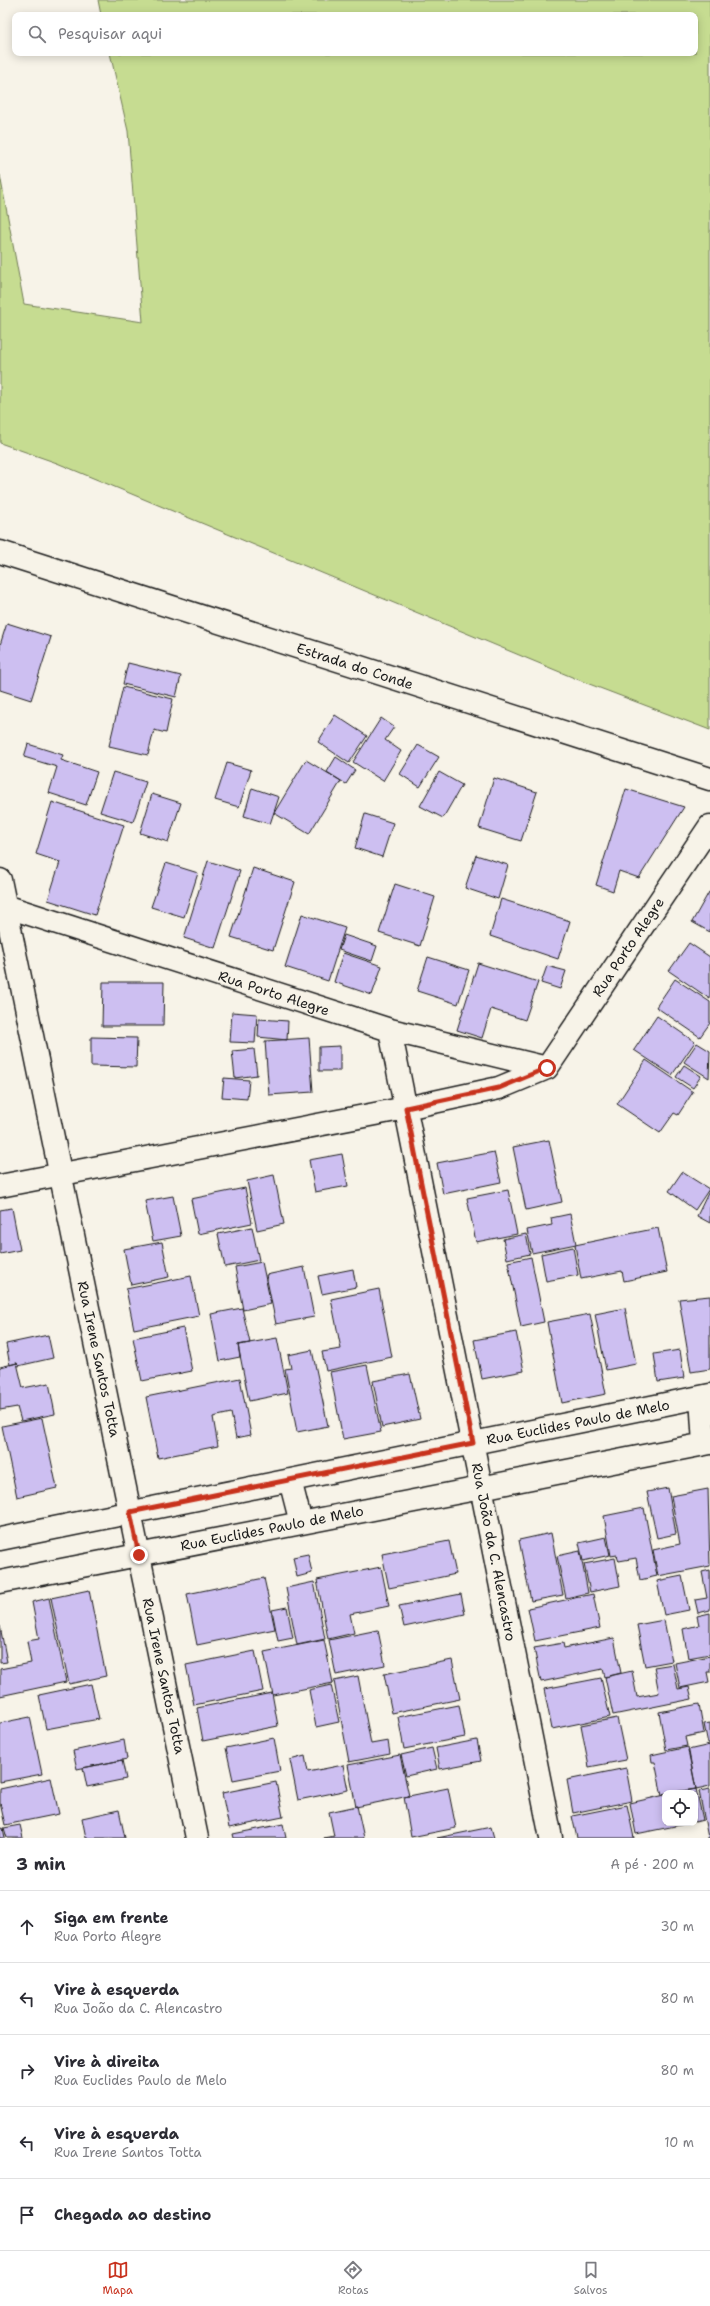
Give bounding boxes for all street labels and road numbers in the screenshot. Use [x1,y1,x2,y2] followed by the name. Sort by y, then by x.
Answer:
[294,639,416,693] street label: Estrada do Conde
[588,894,668,1000] street label: Rua Porto Alegre
[216,967,332,1019] street label: Rua Porto Alegre
[74,1279,124,1439] street label: Rua Irene Santos Totta
[485,1395,671,1449] street label: Rua Euclides Paulo de Melo
[468,1461,520,1643] street label: Rua João da C. Alencastro
[179,1501,365,1555] street label: Rua Euclides Paulo de Melo
[139,1596,189,1756] street label: Rua Irene Santos Totta

